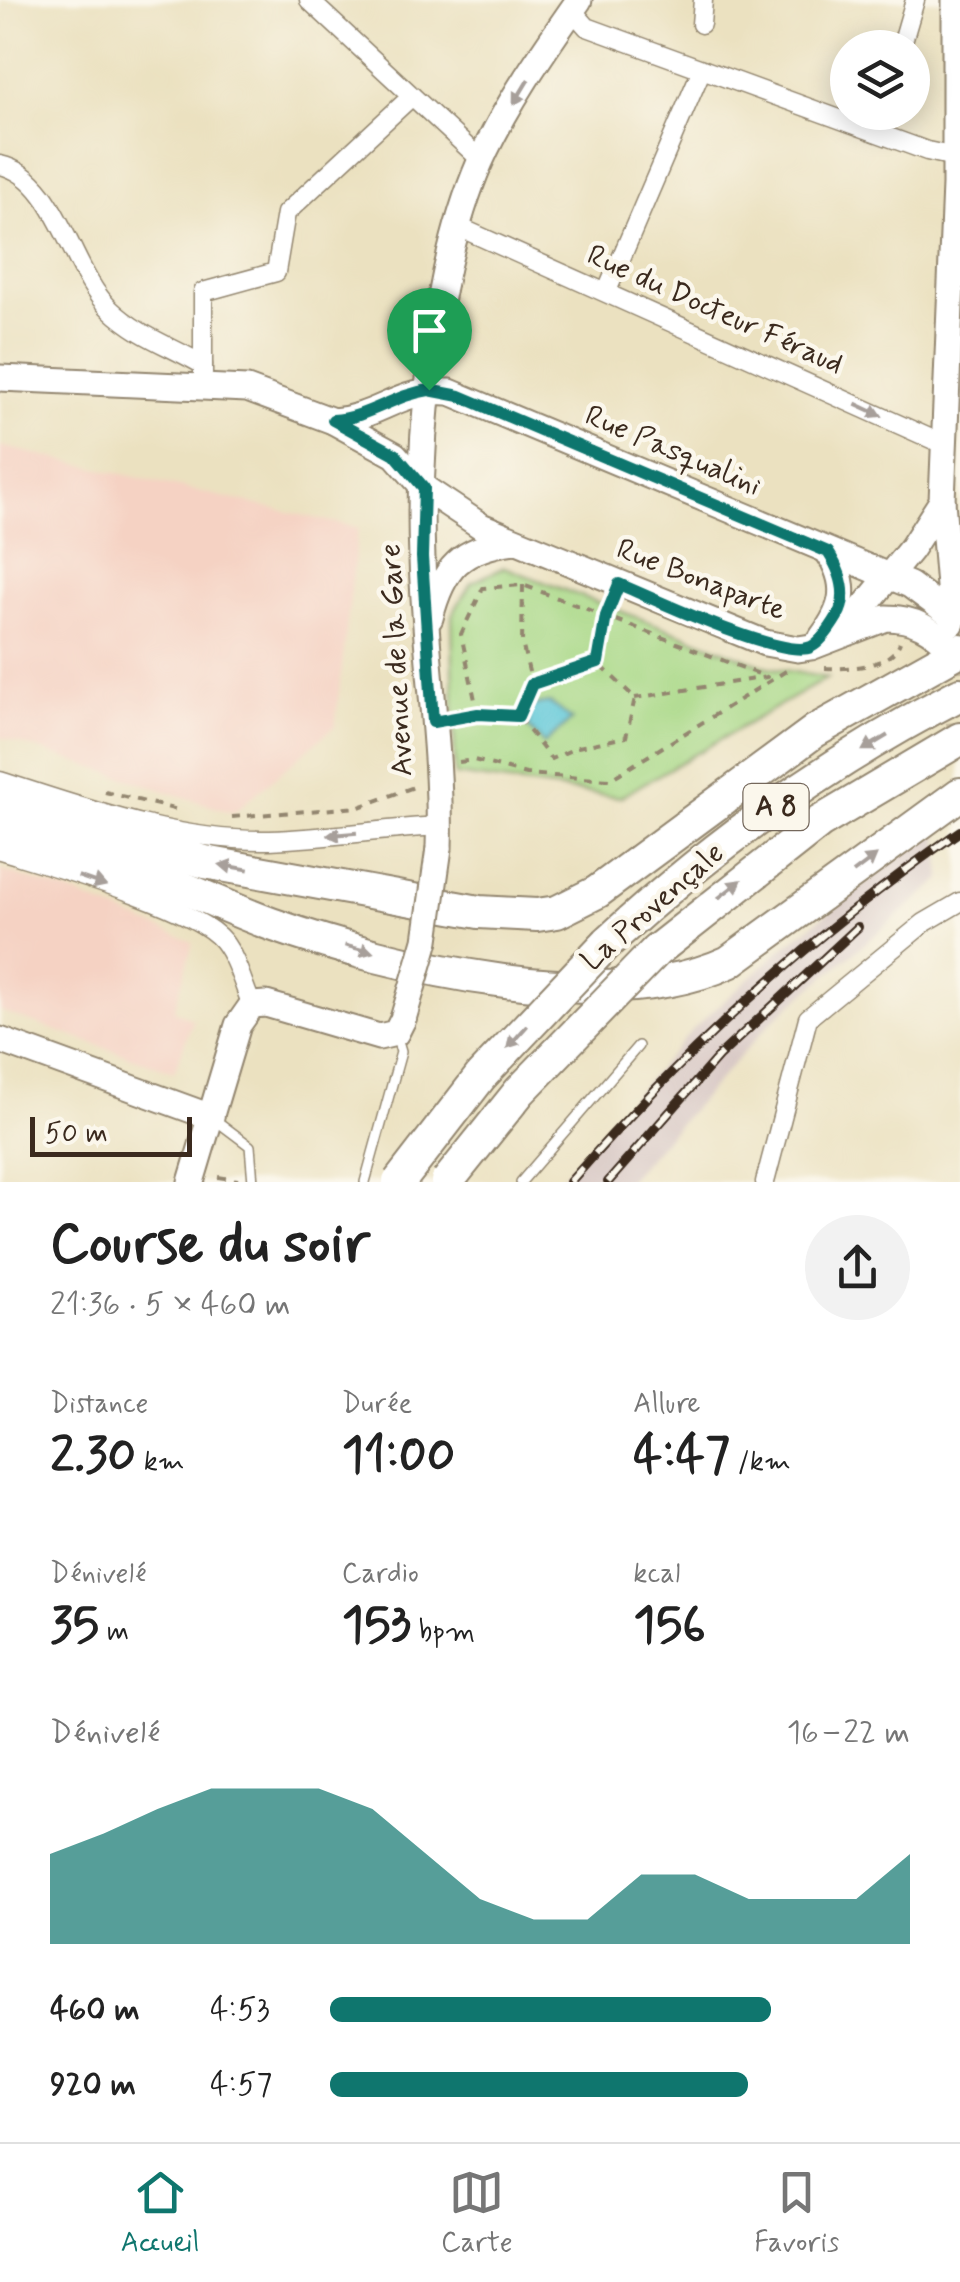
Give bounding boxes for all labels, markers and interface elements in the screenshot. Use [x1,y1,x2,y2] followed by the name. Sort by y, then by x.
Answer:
[830,30,930,130] map controls
[830,30,930,130] button: layers
[513,78,530,106] one-way arrow
[581,236,849,384] street label: Rue du Docteur Féraud
[387,288,472,391] pin
[402,303,457,358] icon: arrive
[579,396,767,506] street label: Rue Pasqualini
[855,401,884,418] one-way arrow
[611,530,791,630] street label: Rue Bonaparte
[371,542,423,778] street label: Avenue de la Gare
[861,733,889,751] one-way arrow
[744,784,808,830] road number: A 8
[326,826,357,842] one-way arrow
[573,834,733,980] street label: La Provençale
[852,855,878,875] one-way arrow
[217,859,249,874] one-way arrow
[78,875,108,890] one-way arrow
[717,878,743,899] one-way arrow
[344,942,375,957] one-way arrow
[506,1024,528,1049] one-way arrow
[30,1112,192,1156] scale bar
[45,1116,108,1153] text: 50 m
[50,1210,370,1282] text: Course du soir
[805,1215,910,1320] button: share
[50,1284,290,1326] text: 21:36 · 5 × 460 m
[50,1386,148,1423] text: Distance
[342,1386,412,1423] text: Durée
[633,1386,701,1423] text: Allure
[50,1423,136,1489] text: 2.30
[342,1423,455,1489] text: 11:00
[633,1423,730,1489] text: 4:47
[136,1444,185,1481] text: km
[730,1444,791,1481] text: /km
[50,1556,147,1593] text: Dénivelé
[342,1556,419,1593] text: Cardio
[633,1556,680,1593] text: kcal
[50,1593,99,1659] text: 35
[342,1593,411,1659] text: 153
[633,1593,706,1659] text: 156
[99,1614,129,1651] text: m
[411,1614,475,1651] text: bpm
[50,1712,160,1754] text: Dénivelé
[787,1712,910,1754] text: 16–22 m
[50,1989,140,2031] text: 460 m
[210,1989,270,2031] text: 4:53
[50,2064,136,2106] text: 920 m
[210,2064,272,2106] text: 4:57
[121,2165,199,2262] tab: Accueil
[441,2165,513,2262] tab: Carte
[754,2165,839,2262] tab: Favoris

